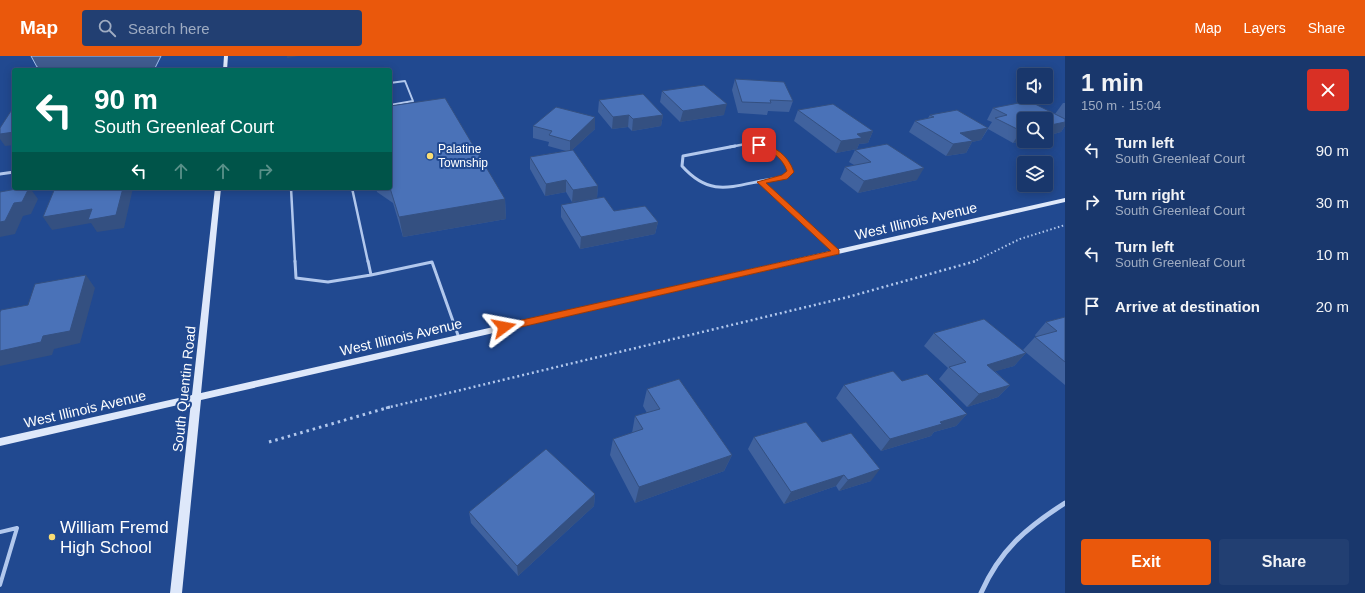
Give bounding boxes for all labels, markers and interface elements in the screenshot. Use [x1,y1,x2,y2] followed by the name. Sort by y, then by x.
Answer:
[82,10,362,46] search box
[20,17,58,38] text: Map
[96,17,118,39] icon: search
[128,20,210,37] text: Search here
[1194,20,1222,36] text: Map
[1244,20,1286,36] text: Layers
[1308,20,1345,36] text: Share
[1017,68,1053,192] map controls
[1017,68,1053,104] button: sound
[1081,69,1144,96] text: 1 min
[1307,69,1349,111] button: close
[28,84,80,136] icon: left
[94,84,158,115] text: 90 m
[1081,98,1161,113] text: 150 m · 15:04
[1017,112,1053,148] button: search
[94,117,274,137] text: South Greenleaf Court
[742,128,776,162] pin
[748,134,770,156] icon: arrive
[1115,134,1174,151] text: Turn left
[1081,139,1103,161] icon: left
[438,142,488,170] place label: Palatine Township
[1316,142,1349,159] text: 90 m
[425,151,435,161] marker: Palatine Township
[1115,151,1245,166] text: South Greenleaf Court
[1017,156,1053,192] button: layers
[128,160,150,182] icon: left
[170,160,192,182] icon: ahead
[212,160,234,182] icon: ahead
[254,160,276,182] icon: right
[1115,186,1185,203] text: Turn right
[1081,191,1103,213] icon: right
[1316,194,1349,211] text: 30 m
[853,199,979,243] street label: West Illinois Avenue
[1115,203,1245,218] text: South Greenleaf Court
[1115,238,1174,255] text: Turn left
[1081,243,1103,265] icon: left
[1316,246,1349,263] text: 10 m
[1115,255,1245,270] text: South Greenleaf Court
[1081,295,1103,317] icon: arrive
[1115,298,1260,315] text: Arrive at destination
[1316,298,1349,315] text: 20 m
[483,306,525,348] position arrow
[338,315,464,359] street label: West Illinois Avenue
[169,325,199,453] street label: South Quentin Road
[22,387,148,431] street label: West Illinois Avenue
[60,518,169,557] place label: William Fremd High School
[47,532,57,542] marker: William Fremd High School
[1081,539,1211,585] button: Exit
[1219,539,1349,585] button: Share

